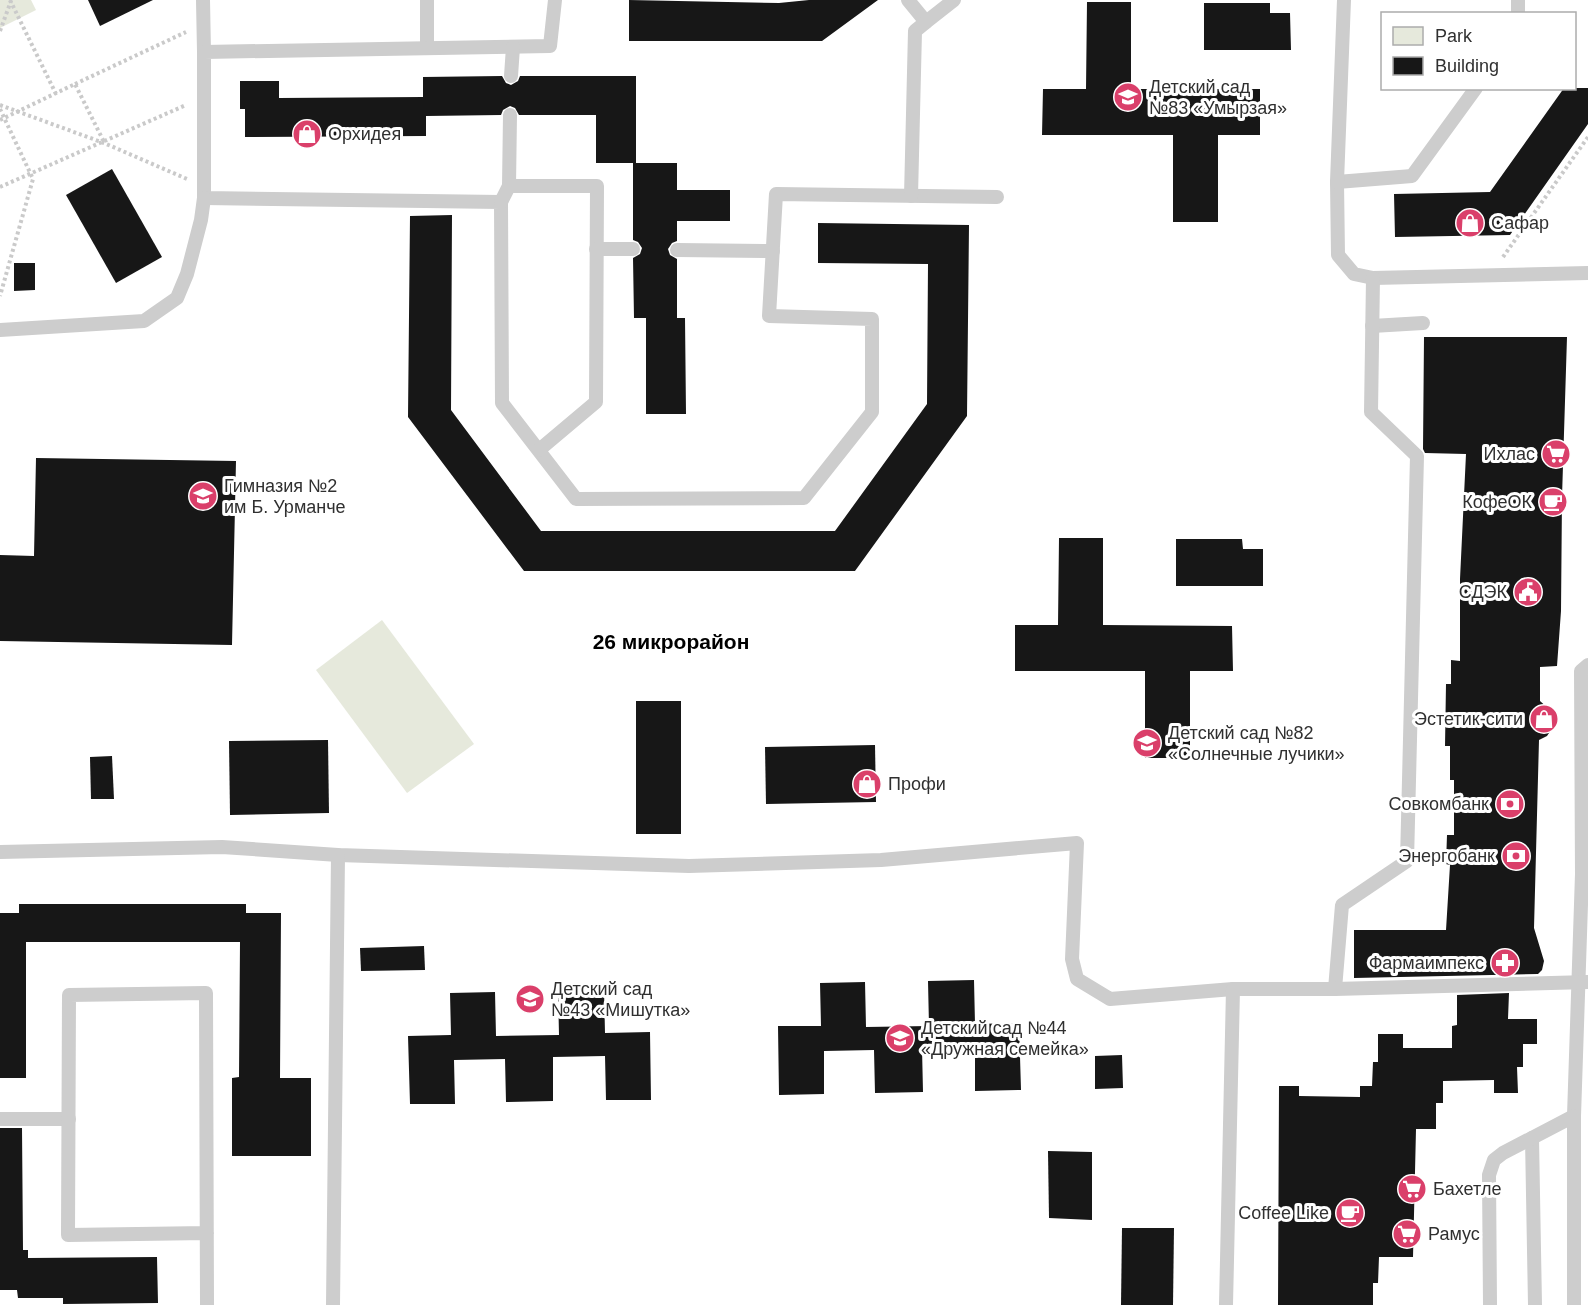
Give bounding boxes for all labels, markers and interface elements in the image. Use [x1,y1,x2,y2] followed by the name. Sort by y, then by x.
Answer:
[1381,12,1576,90] legend
[1435,26,1473,46] text: Park
[1435,56,1499,76] text: Building
[1149,77,1287,118] place label: Детский сад №83 «Умырзая»
[1112,81,1144,113] school or university icon: Детский сад №83 «Умырзая»
[291,118,323,150] shop icon: Орхидея
[328,124,401,144] place label: Орхидея
[1454,207,1486,239] shop icon: Сафар
[1491,213,1549,233] place label: Сафар
[1540,438,1572,470] supermarket icon: Ихлас
[1484,444,1535,464] place label: Ихлас
[224,476,346,517] place label: Гимназия №2 им Б. Урманче
[187,480,219,512] school or university icon: Гимназия №2 им Б. Урманче
[1537,486,1569,518] cafe icon: КофеОК
[1462,492,1533,512] place label: КофеОК
[1512,576,1544,608] public building icon: СДЭК
[1459,582,1508,602] place label: СДЭК
[593,630,749,653] district label: 26 микрорайон
[1528,703,1560,735] shop icon: Эстетик-сити
[1414,709,1523,729] place label: Эстетик-сити
[1168,723,1345,764] place label: Детский сад №82 «Солнечные лучики»
[1131,727,1163,759] school or university icon: Детский сад №82 «Солнечные лучики»
[851,768,883,800] shop icon: Профи
[888,774,946,794] place label: Профи
[1494,788,1526,820] bank icon: Совкомбанк
[1388,794,1489,814] place label: Совкомбанк
[1500,840,1532,872] bank icon: Энергобанк
[1398,846,1495,866] place label: Энергобанк
[1489,947,1521,979] pharmacy icon: Фармаимпекс
[1369,953,1484,973] place label: Фармаимпекс
[551,979,690,1020] place label: Детский сад №43 «Мишутка»
[514,983,546,1015] school or university icon: Детский сад №43 «Мишутка»
[921,1018,1089,1059] place label: Детский сад №44 «Дружная семейка»
[884,1022,916,1054] school or university icon: Детский сад №44 «Дружная семейка»
[1396,1173,1428,1205] supermarket icon: Бахетле
[1433,1179,1501,1199] place label: Бахетле
[1334,1197,1366,1229] cafe icon: Coffee Like
[1238,1203,1329,1223] place label: Coffee Like
[1391,1218,1423,1250] supermarket icon: Рамус
[1428,1224,1480,1244] place label: Рамус

